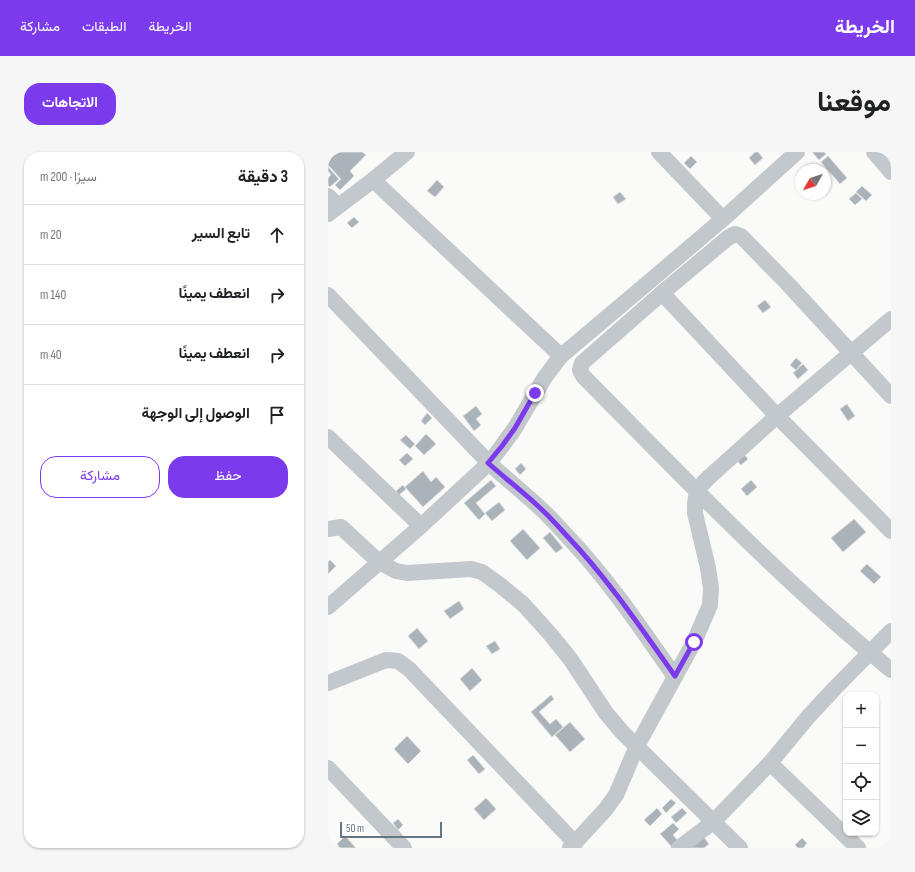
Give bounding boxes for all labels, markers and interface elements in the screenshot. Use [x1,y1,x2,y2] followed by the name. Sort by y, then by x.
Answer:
[835,16,895,39] text: الخريطة
[20,18,60,35] text: مشاركة
[82,18,126,35] text: الطبقات
[148,18,192,35] text: الخريطة
[24,83,116,125] button: الاتجاهات
[817,86,891,119] text: موقعنا
[795,164,831,200] north arrow
[238,167,288,187] text: 3 دقيقة
[40,169,97,185] text: سيرًا · 200 m
[192,224,250,243] text: تابع السير
[266,224,288,246] icon: ahead
[40,227,62,243] text: 20 m
[179,284,250,303] text: انعطف يمينًا
[266,284,288,306] icon: right
[40,287,66,303] text: 140 m
[179,344,250,363] text: انعطف يمينًا
[266,344,288,366] icon: right
[40,347,62,363] text: 40 m
[526,384,544,402] route end
[142,404,250,423] text: الوصول إلى الوجهة
[266,404,288,426] icon: arrive
[40,456,160,498] button: مشاركة
[168,456,288,498] button: حفظ
[685,633,703,651] route start
[843,692,879,836] map controls
[843,692,879,728] button: +
[843,728,879,764] button: −
[843,764,879,800] button: locate
[843,800,879,836] button: layers
[340,820,442,839] scale bar
[346,822,364,835] text: 50 m

